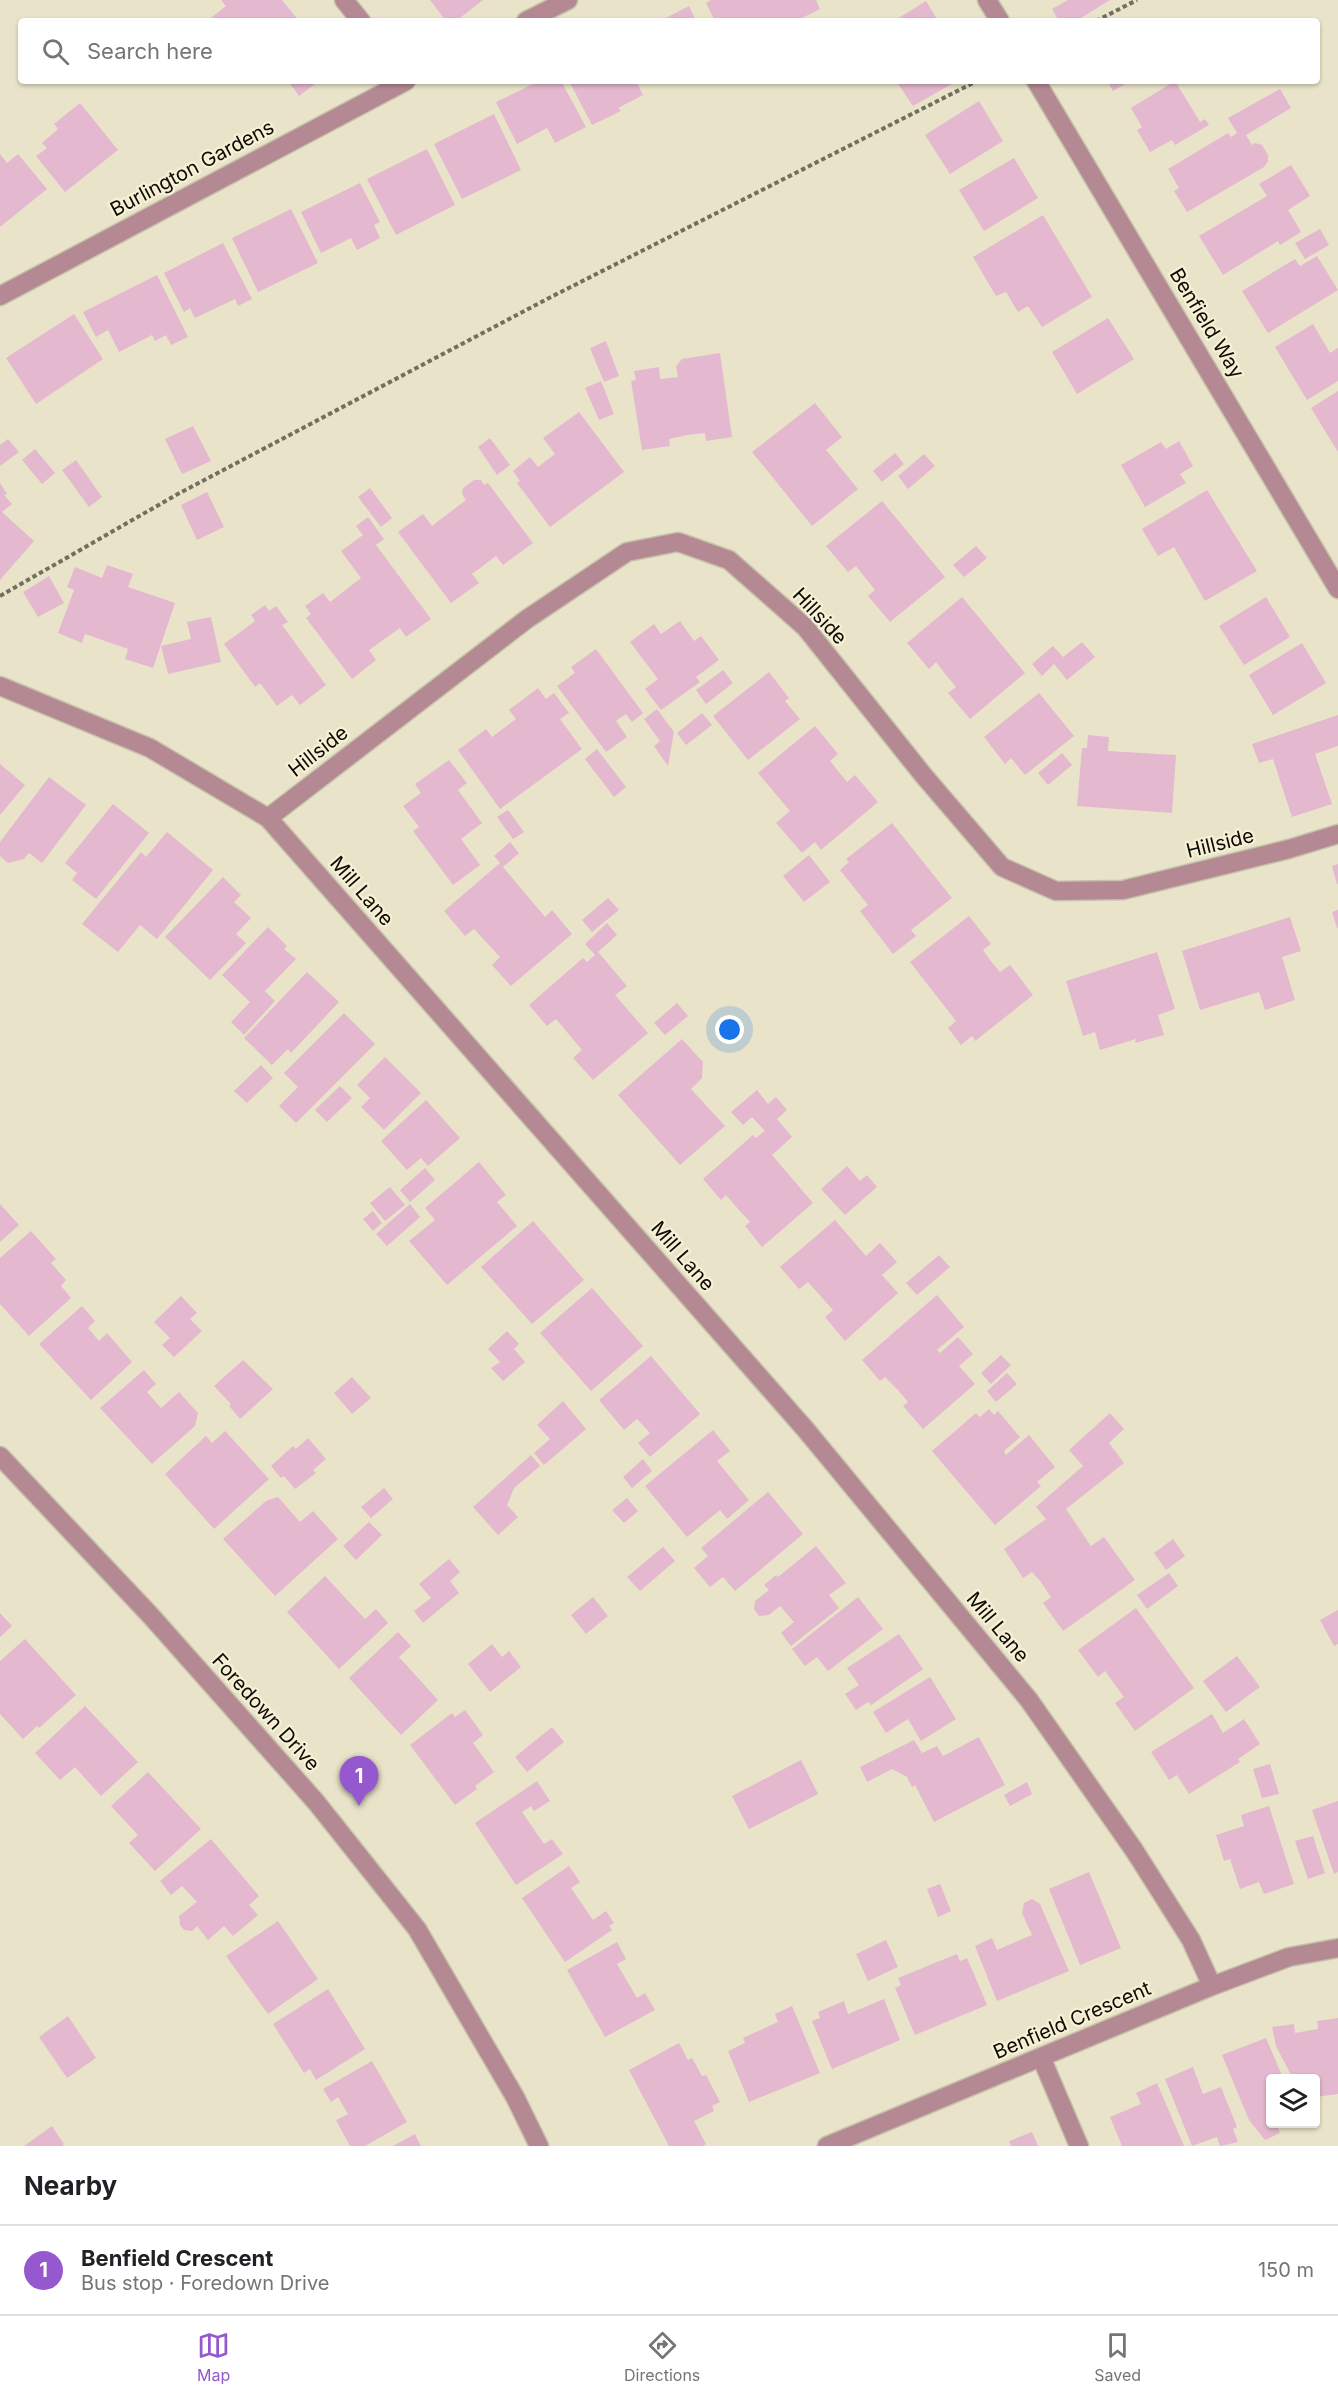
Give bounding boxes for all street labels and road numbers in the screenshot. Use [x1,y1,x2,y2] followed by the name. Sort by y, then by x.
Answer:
[106,115,278,221] street label: Burlington Gardens
[1165,264,1249,382] street label: Benfield Way
[788,583,852,649] street label: Hillside
[284,720,352,782] street label: Hillside
[1184,823,1256,863] street label: Hillside
[325,851,399,931] street label: Mill Lane
[646,1216,720,1296] street label: Mill Lane
[962,1587,1034,1667] street label: Mill Lane
[207,1649,325,1775] street label: Foredown Drive
[990,1976,1155,2064] street label: Benfield Crescent

